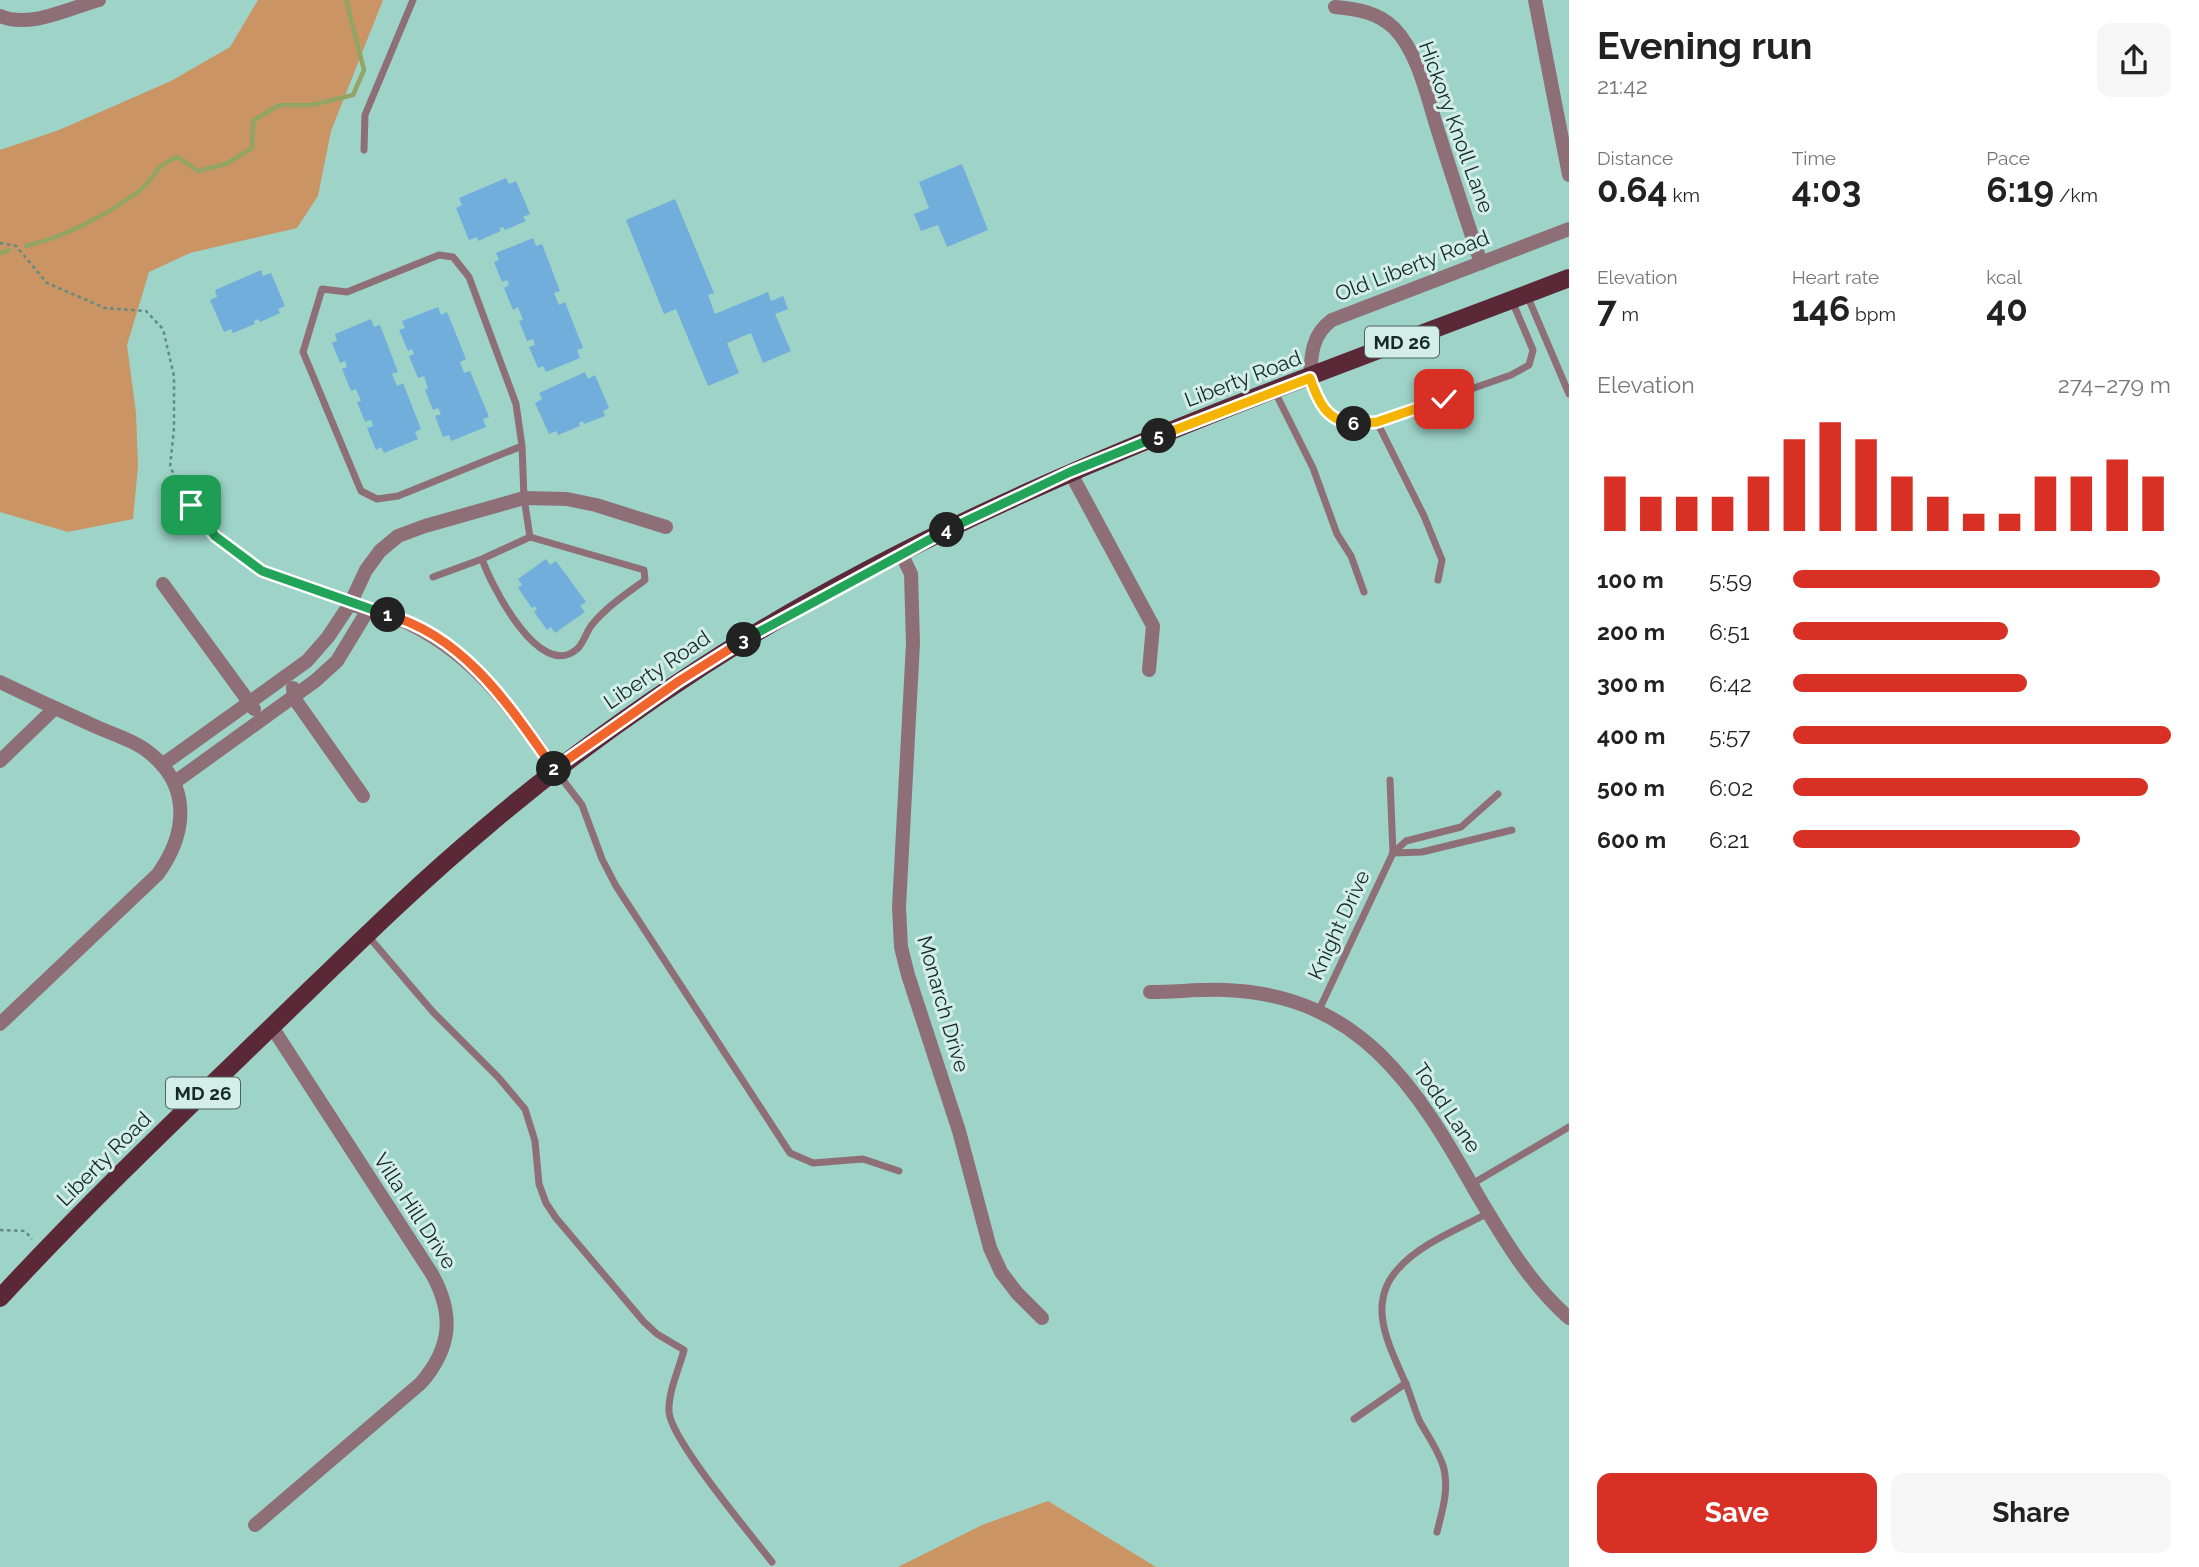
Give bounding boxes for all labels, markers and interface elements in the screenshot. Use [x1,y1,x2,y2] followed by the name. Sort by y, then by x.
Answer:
[1597,23,1812,68] text: Evening run
[2097,23,2171,97] button: share
[1414,38,1499,216] street label: Hickory Knoll Lane
[1597,72,1648,99] text: 21:42
[1597,147,1673,169] text: Distance
[1792,147,1836,169] text: Time
[1986,147,2030,169] text: Pace
[1597,169,1668,210] text: 0.64
[1792,169,1861,210] text: 4:03
[1986,169,2054,210] text: 6:19
[1668,184,1700,206] text: km
[2054,184,2098,206] text: /km
[1331,225,1492,306] street label: Old Liberty Road
[1597,266,1678,288] text: Elevation
[1792,266,1879,288] text: Heart rate
[1986,266,2022,288] text: kcal
[1597,288,1617,329] text: 7
[1792,288,1850,329] text: 146
[1986,288,2028,329] text: 40
[1617,303,1639,325] text: m
[1850,303,1896,325] text: bpm
[1365,326,1439,358] road number: MD 26
[1181,345,1305,412] street label: Liberty Road
[1414,369,1474,429] pin
[1597,371,1695,398] text: Elevation
[2058,371,2171,398] text: 274–279 m
[1425,380,1463,418] icon: check
[1336,406,1372,442] pin: 6
[1348,412,1359,434] text: 6
[1142,418,1176,453] pin: 5
[1153,424,1164,446] text: 5
[161,475,221,535] pin
[172,486,210,524] icon: arrive
[930,512,964,548] pin: 4
[941,518,952,540] text: 4
[1597,566,1664,593] text: 100 m
[1709,566,1752,593] text: 5:59
[370,598,406,632] pin: 1
[383,603,392,625] text: 1
[1597,618,1665,645] text: 200 m
[1709,618,1750,645] text: 6:51
[726,622,762,658] pin: 3
[599,625,715,714] street label: Liberty Road
[738,628,749,650] text: 3
[1597,670,1665,697] text: 300 m
[1709,670,1752,697] text: 6:42
[1597,722,1665,749] text: 400 m
[1709,722,1751,749] text: 5:57
[536,752,572,786] pin: 2
[548,757,559,779] text: 2
[1597,774,1665,801] text: 500 m
[1709,774,1753,801] text: 6:02
[1597,826,1666,853] text: 600 m
[1709,826,1749,853] text: 6:21
[1302,866,1375,984] street label: Knight Drive
[912,933,975,1075] street label: Monarch Drive
[1408,1058,1486,1157] street label: Todd Lane
[166,1078,240,1108] road number: MD 26
[51,1106,156,1211] street label: Liberty Road
[369,1148,462,1273] street label: Villa Hill Drive
[1597,1473,1877,1553] button: Save
[1891,1473,2171,1553] button: Share

